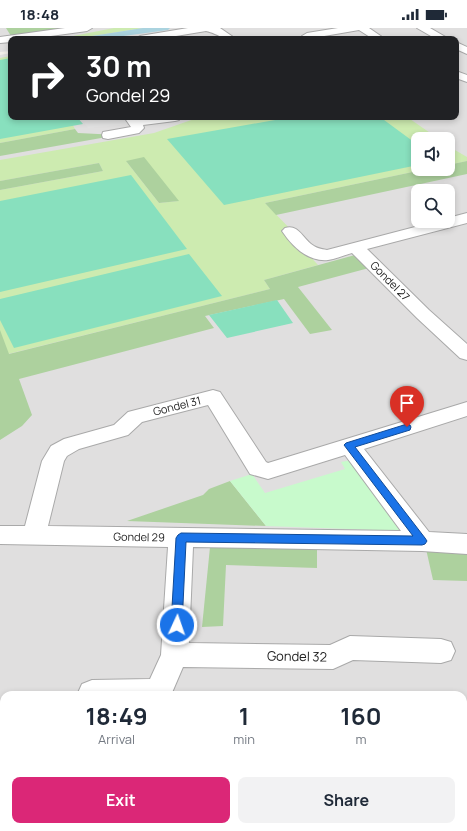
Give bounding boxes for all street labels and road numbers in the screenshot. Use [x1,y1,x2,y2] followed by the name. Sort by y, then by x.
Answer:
[367,258,413,304] street label: Gondel 27
[151,392,202,419] street label: Gondel 31
[113,529,165,544] street label: Gondel 29
[267,646,327,666] street label: Gondel 32

